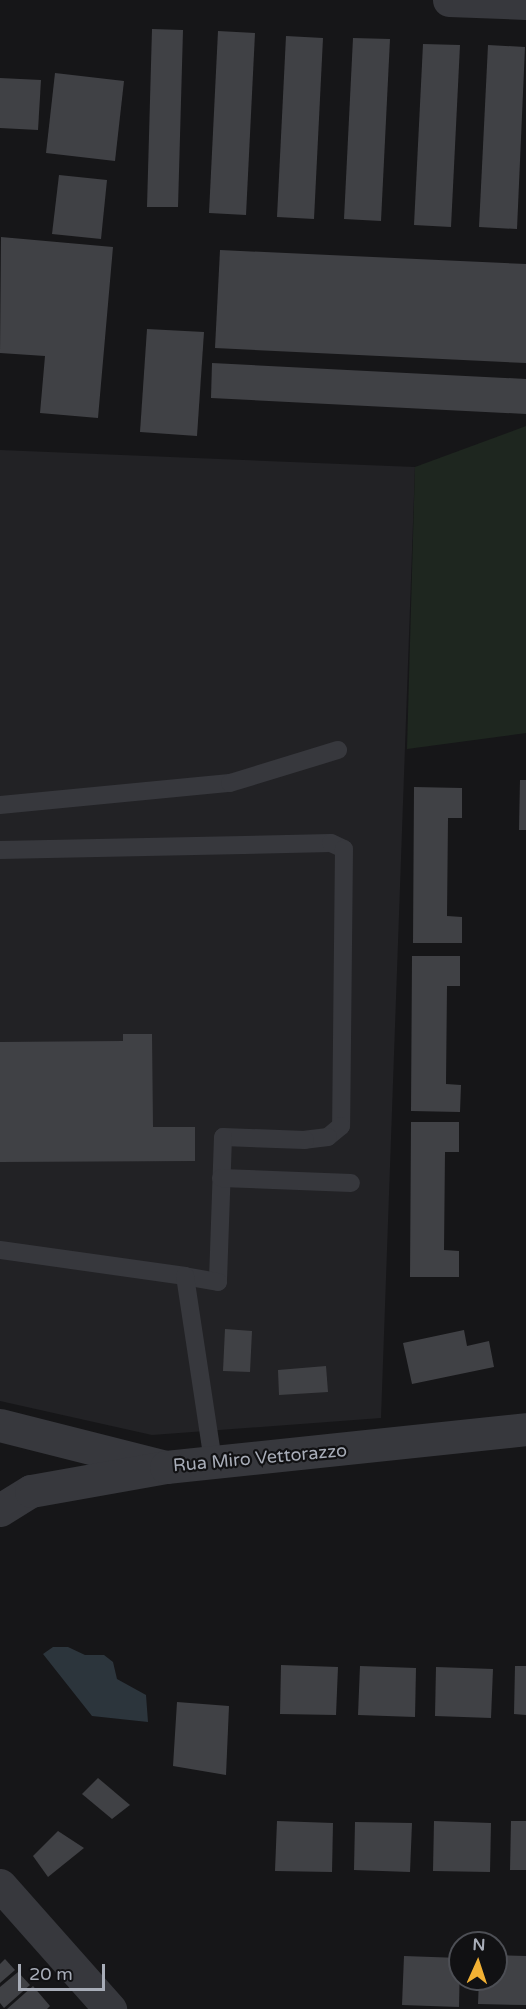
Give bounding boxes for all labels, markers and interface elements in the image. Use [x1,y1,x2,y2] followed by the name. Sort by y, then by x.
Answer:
[172,1440,348,1476] street label: Rua Miro Vettorazzo
[448,1931,508,1991] north arrow
[472,1935,486,1955] text: N
[21,1952,108,1990] scale bar
[29,1963,73,1985] text: 20 m

